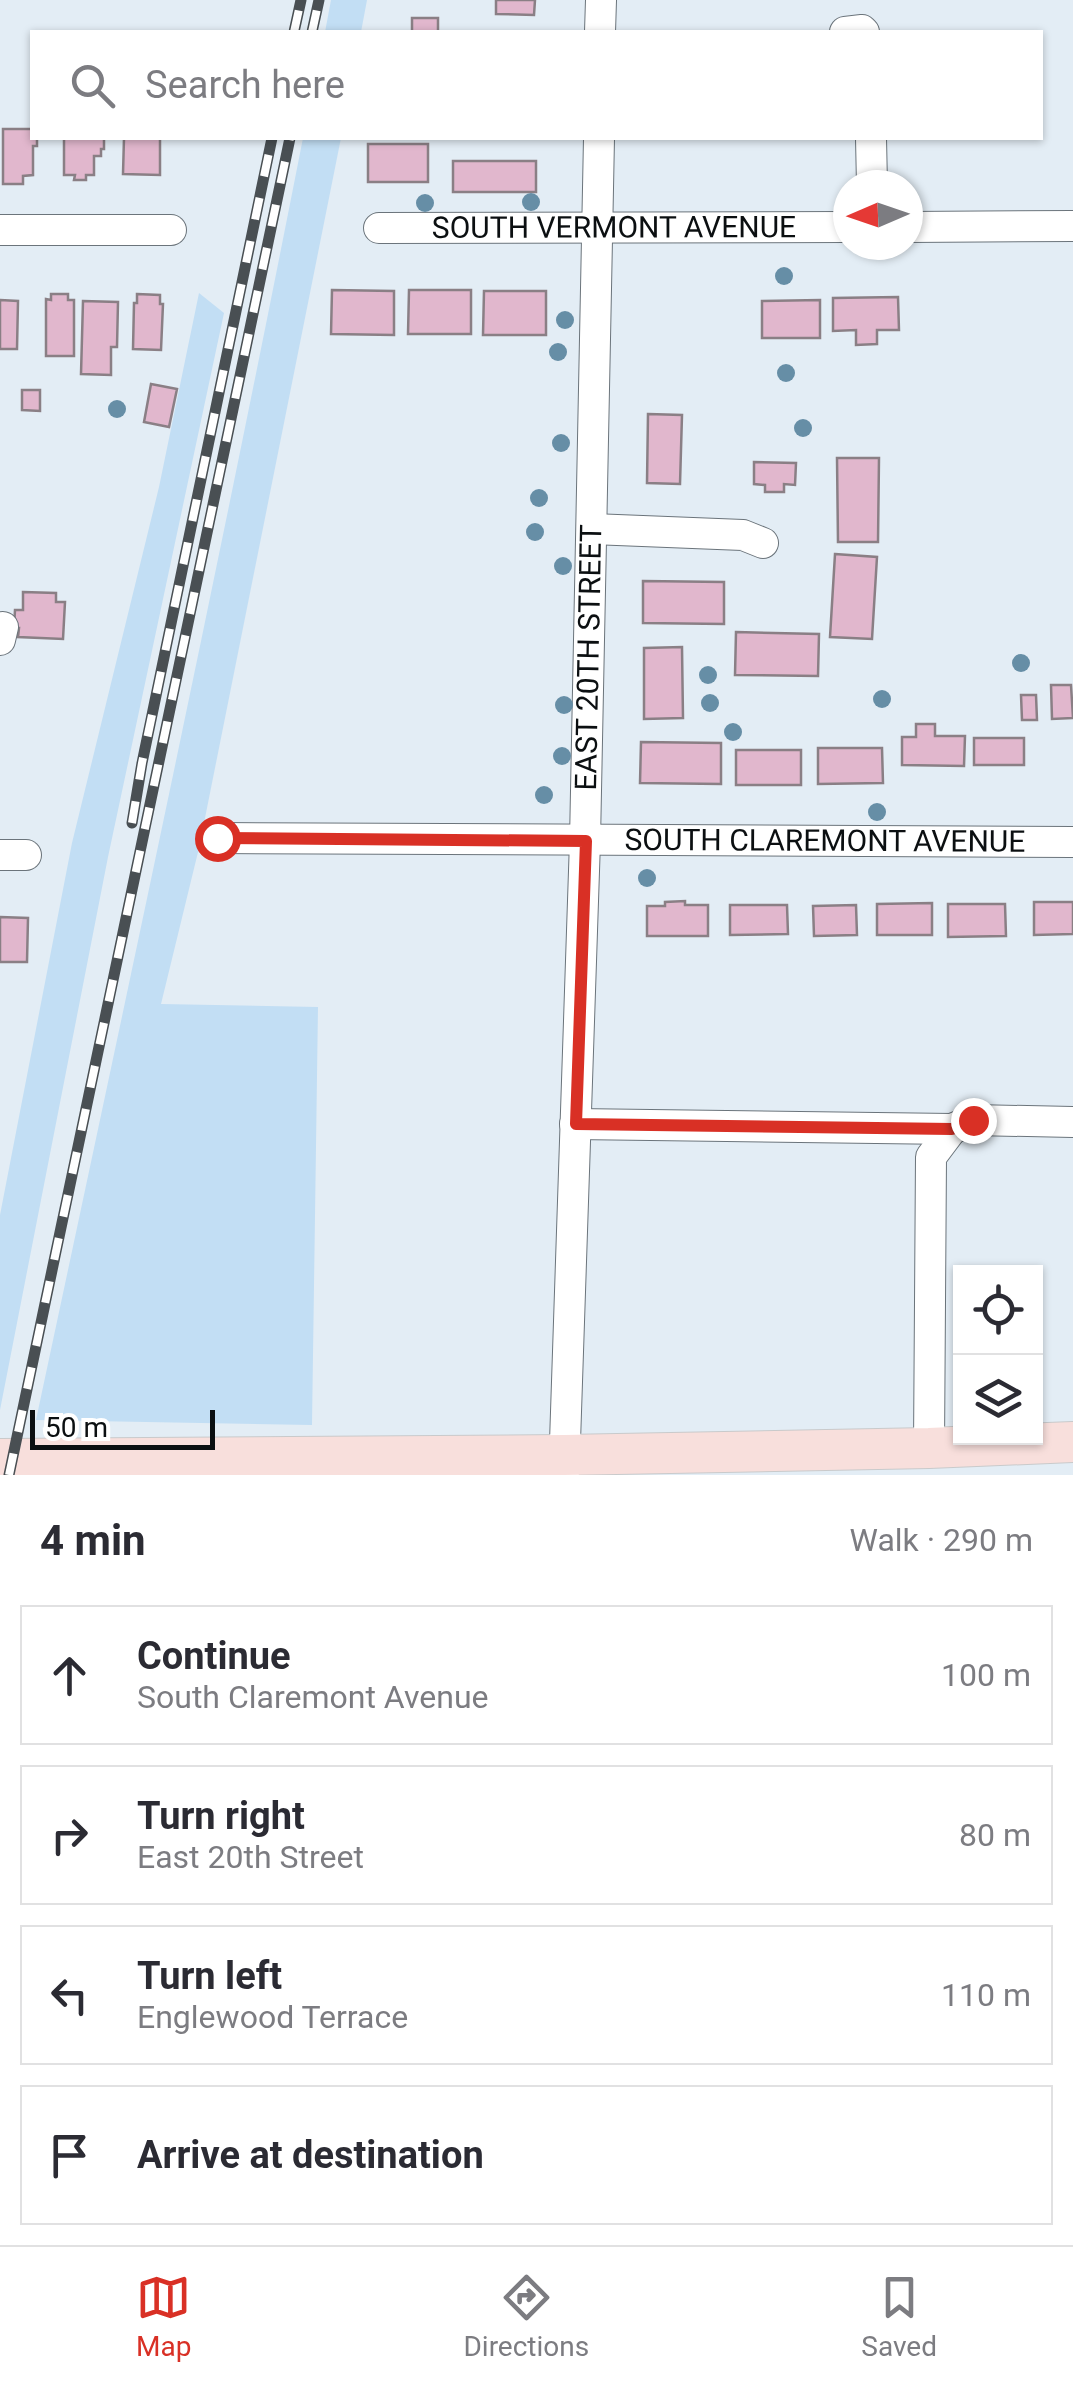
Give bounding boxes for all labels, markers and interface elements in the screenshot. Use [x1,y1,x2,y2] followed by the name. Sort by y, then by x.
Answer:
[30,30,1043,140] search box
[65,58,120,113] icon: search
[145,63,345,107] text: Search here
[833,170,923,260] north arrow
[432,209,796,245] street label: SOUTH VERMONT AVENUE
[568,524,608,791] street label: EAST 20TH STREET
[195,816,241,862] route start
[625,822,1025,859] street label: SOUTH CLAREMONT AVENUE
[951,1098,997,1144] route end
[953,1265,1043,1445] map controls
[953,1265,1043,1355] button: locate
[953,1355,1043,1445] button: layers
[30,1405,215,1450] scale bar
[45,1411,108,1444] text: 50 m
[40,1516,146,1565] text: 4 min
[850,1521,1033,1559] text: Walk · 290 m
[137,1634,291,1678] text: Continue
[42,1648,97,1703] icon: ahead
[941,1656,1031,1694] text: 100 m
[137,1678,488,1716] text: South Claremont Avenue
[137,1794,305,1838] text: Turn right
[42,1808,97,1863] icon: right
[959,1816,1031,1854] text: 80 m
[137,1838,364,1876] text: East 20th Street
[137,1954,282,1998] text: Turn left
[42,1968,97,2023] icon: left
[941,1976,1031,2014] text: 110 m
[137,1998,408,2036] text: Englewood Terrace
[42,2128,97,2183] icon: arrive
[137,2133,484,2177] text: Arrive at destination
[136,2270,191,2363] tab: Map
[463,2270,589,2363] tab: Directions
[861,2270,937,2363] tab: Saved

